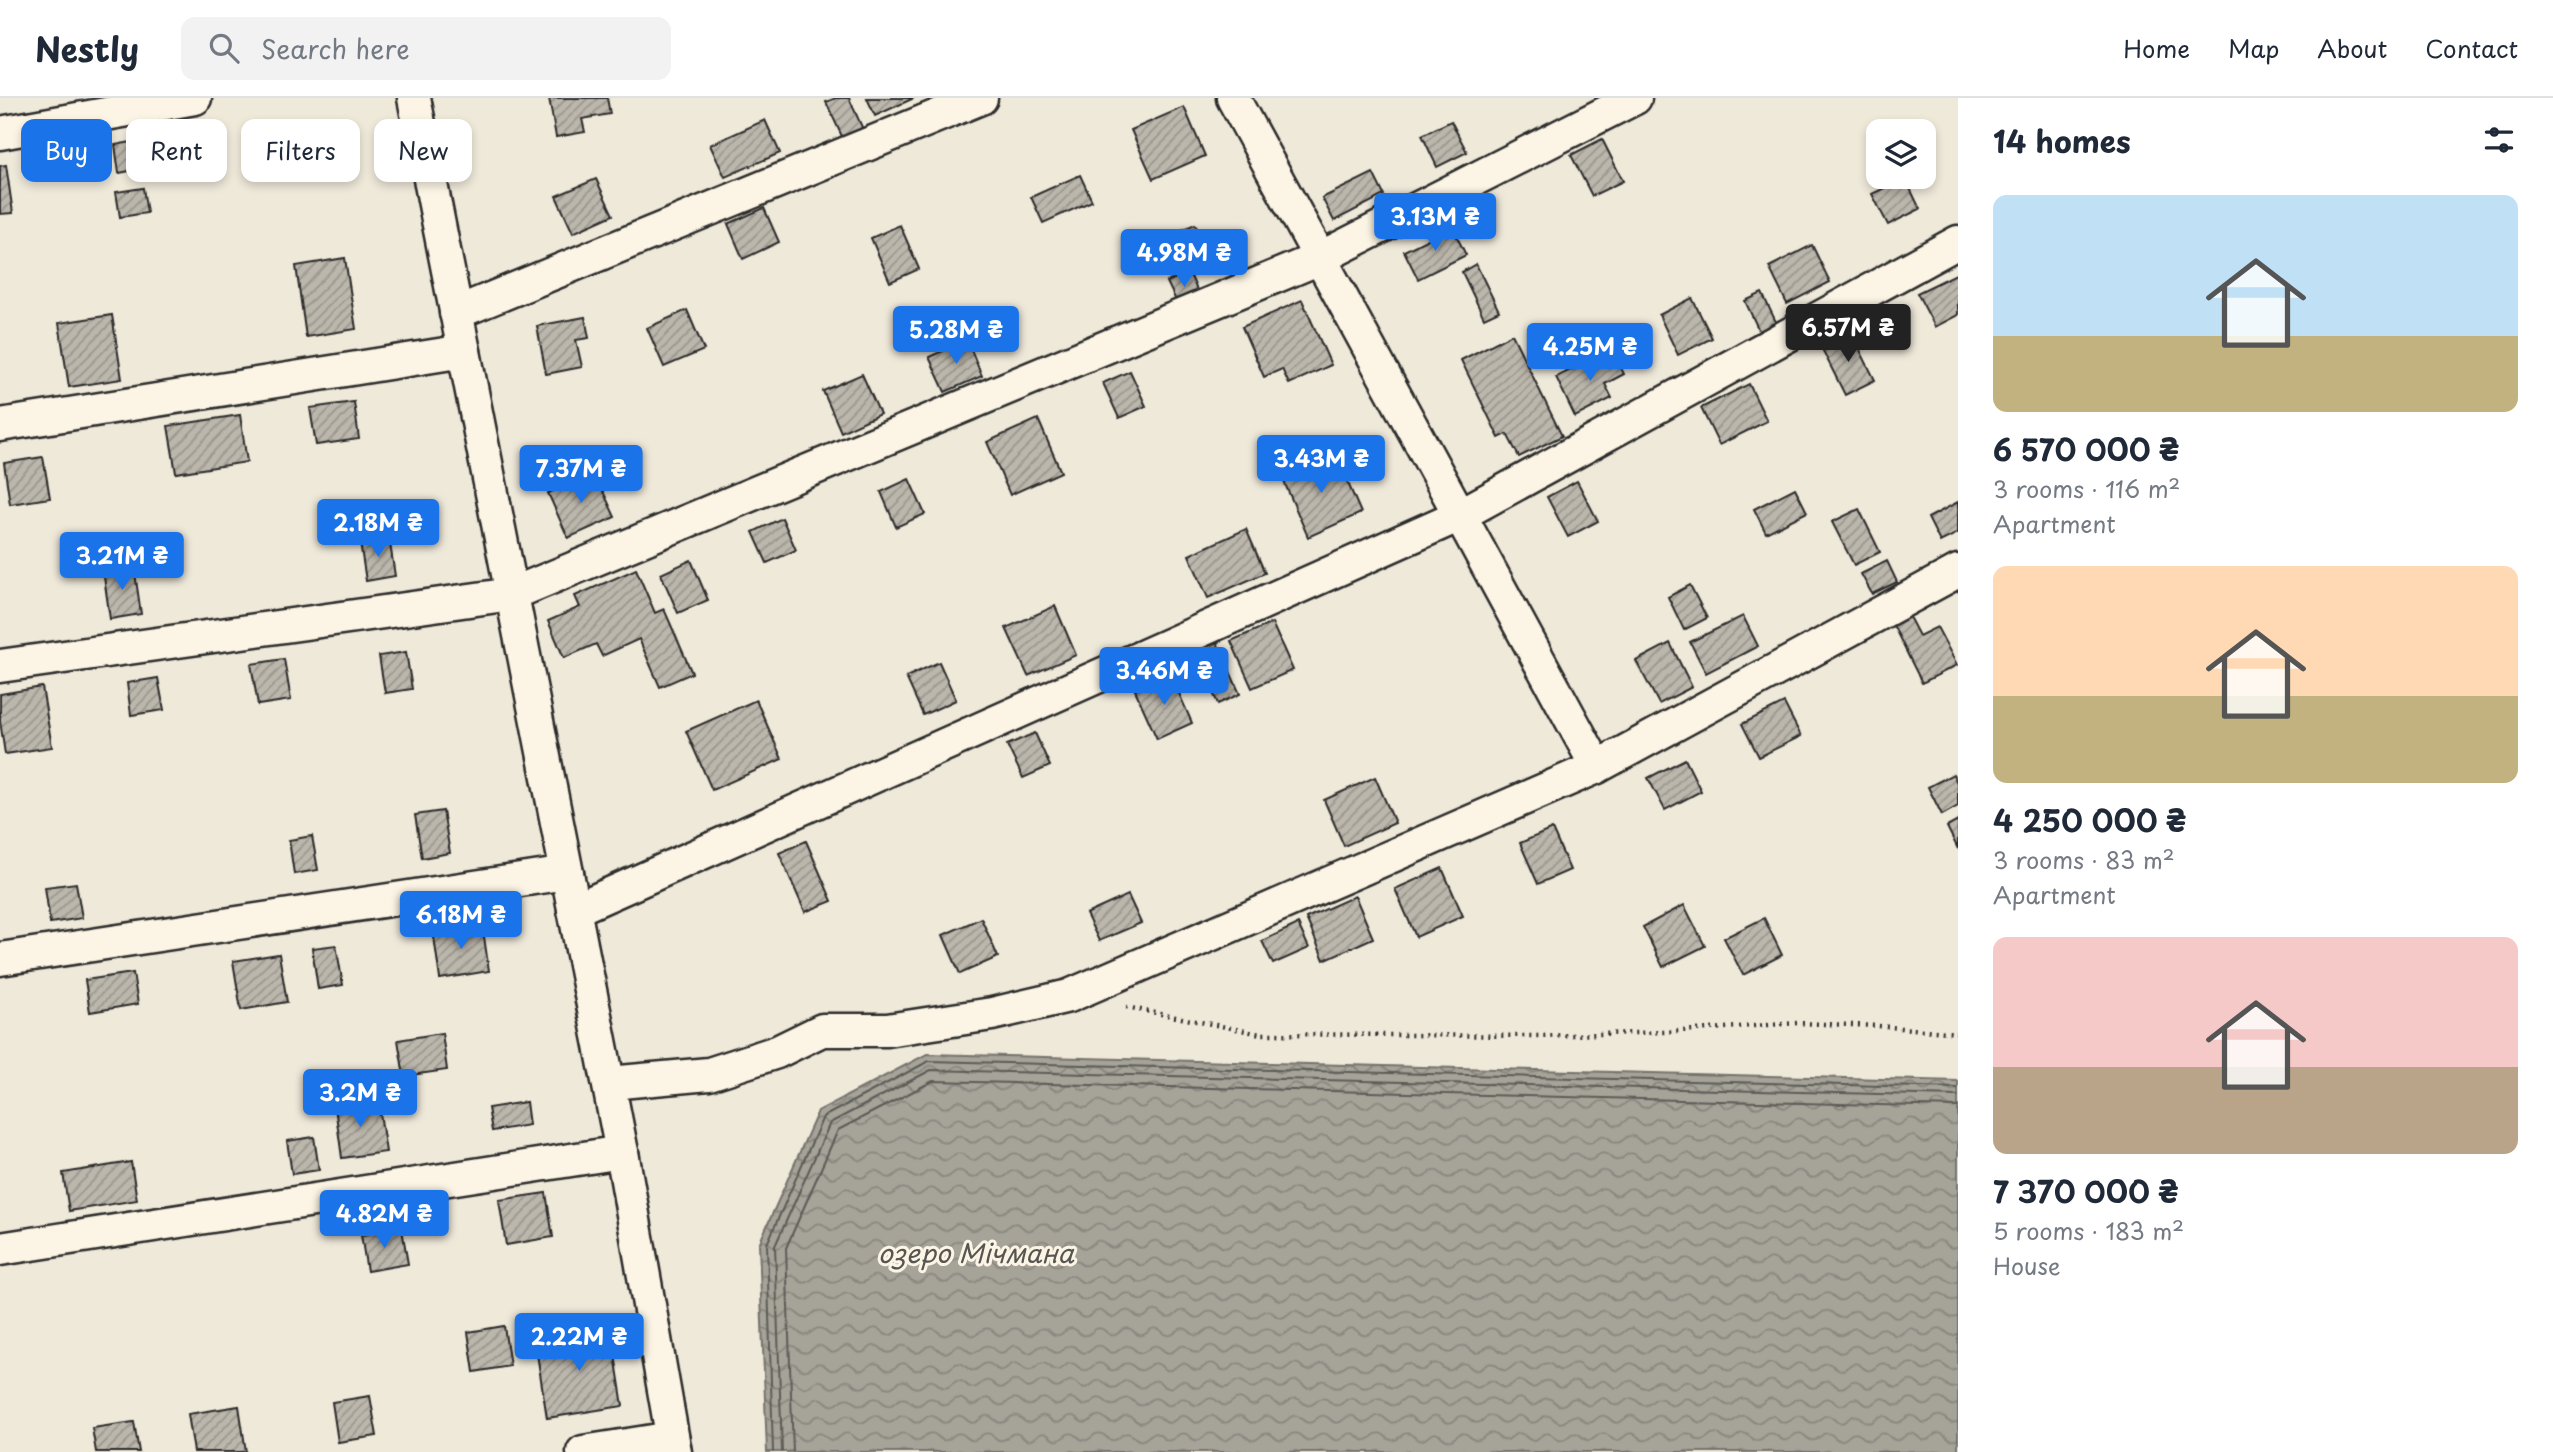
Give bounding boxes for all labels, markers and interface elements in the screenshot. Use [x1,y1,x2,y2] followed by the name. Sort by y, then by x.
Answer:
[181,17,671,80] search box
[35,23,139,73] text: Nestly
[205,29,243,67] icon: search
[261,29,410,68] text: Search here
[2123,30,2190,66] text: Home
[2228,30,2279,66] text: Map
[2317,30,2387,66] text: About
[2425,30,2518,66] text: Contact
[1993,118,2131,163] text: 14 homes
[21,119,112,182] chip: Buy
[126,119,227,182] chip: Rent
[241,119,360,182] chip: Filters
[374,119,472,182] chip: New
[1866,119,1936,189] map controls
[1866,119,1936,189] button: layers
[2480,121,2518,159] icon: filters
[1370,194,1500,253] pin: 3.13M ₴
[1390,198,1480,233] text: 3.13M ₴
[1119,230,1249,289] pin: 4.98M ₴
[1137,234,1231,269] text: 4.98M ₴
[2193,240,2319,366] icon: home
[1783,304,1913,364] pin: 6.57M ₴
[891,306,1021,366] pin: 5.28M ₴
[1802,309,1894,344] text: 6.57M ₴
[909,311,1003,346] text: 5.28M ₴
[1525,324,1655,383] pin: 4.25M ₴
[1543,328,1637,363] text: 4.25M ₴
[1993,426,2179,471] text: 6 570 000 ₴
[1256,436,1386,495] pin: 3.43M ₴
[1273,440,1369,475] text: 3.43M ₴
[516,446,646,505] pin: 7.37M ₴
[536,450,626,485] text: 7.37M ₴
[1993,471,2180,506] text: 3 rooms · 116 m²
[313,500,443,559] pin: 2.18M ₴
[333,504,423,539] text: 2.18M ₴
[1993,506,2116,541] text: Apartment
[57,532,187,592] pin: 3.21M ₴
[76,537,168,572] text: 3.21M ₴
[2193,611,2319,737] icon: home
[1099,648,1229,707] pin: 3.46M ₴
[1115,652,1213,687] text: 3.46M ₴
[1993,797,2186,842] text: 4 250 000 ₴
[1993,842,2175,877] text: 3 rooms · 83 m²
[1993,877,2116,912] text: Apartment
[396,892,526,951] pin: 6.18M ₴
[416,896,506,931] text: 6.18M ₴
[2193,982,2319,1108] icon: home
[303,1070,417,1129] pin: 3.2M ₴
[319,1074,401,1109] text: 3.2M ₴
[1993,1168,2179,1213] text: 7 370 000 ₴
[319,1190,449,1250] pin: 4.82M ₴
[336,1195,432,1230] text: 4.82M ₴
[1993,1213,2184,1248] text: 5 rooms · 183 m²
[878,1233,1075,1272] water label: озеро Мічмана
[1993,1248,2060,1283] text: House
[514,1314,644,1373] pin: 2.22M ₴
[531,1318,627,1353] text: 2.22M ₴

